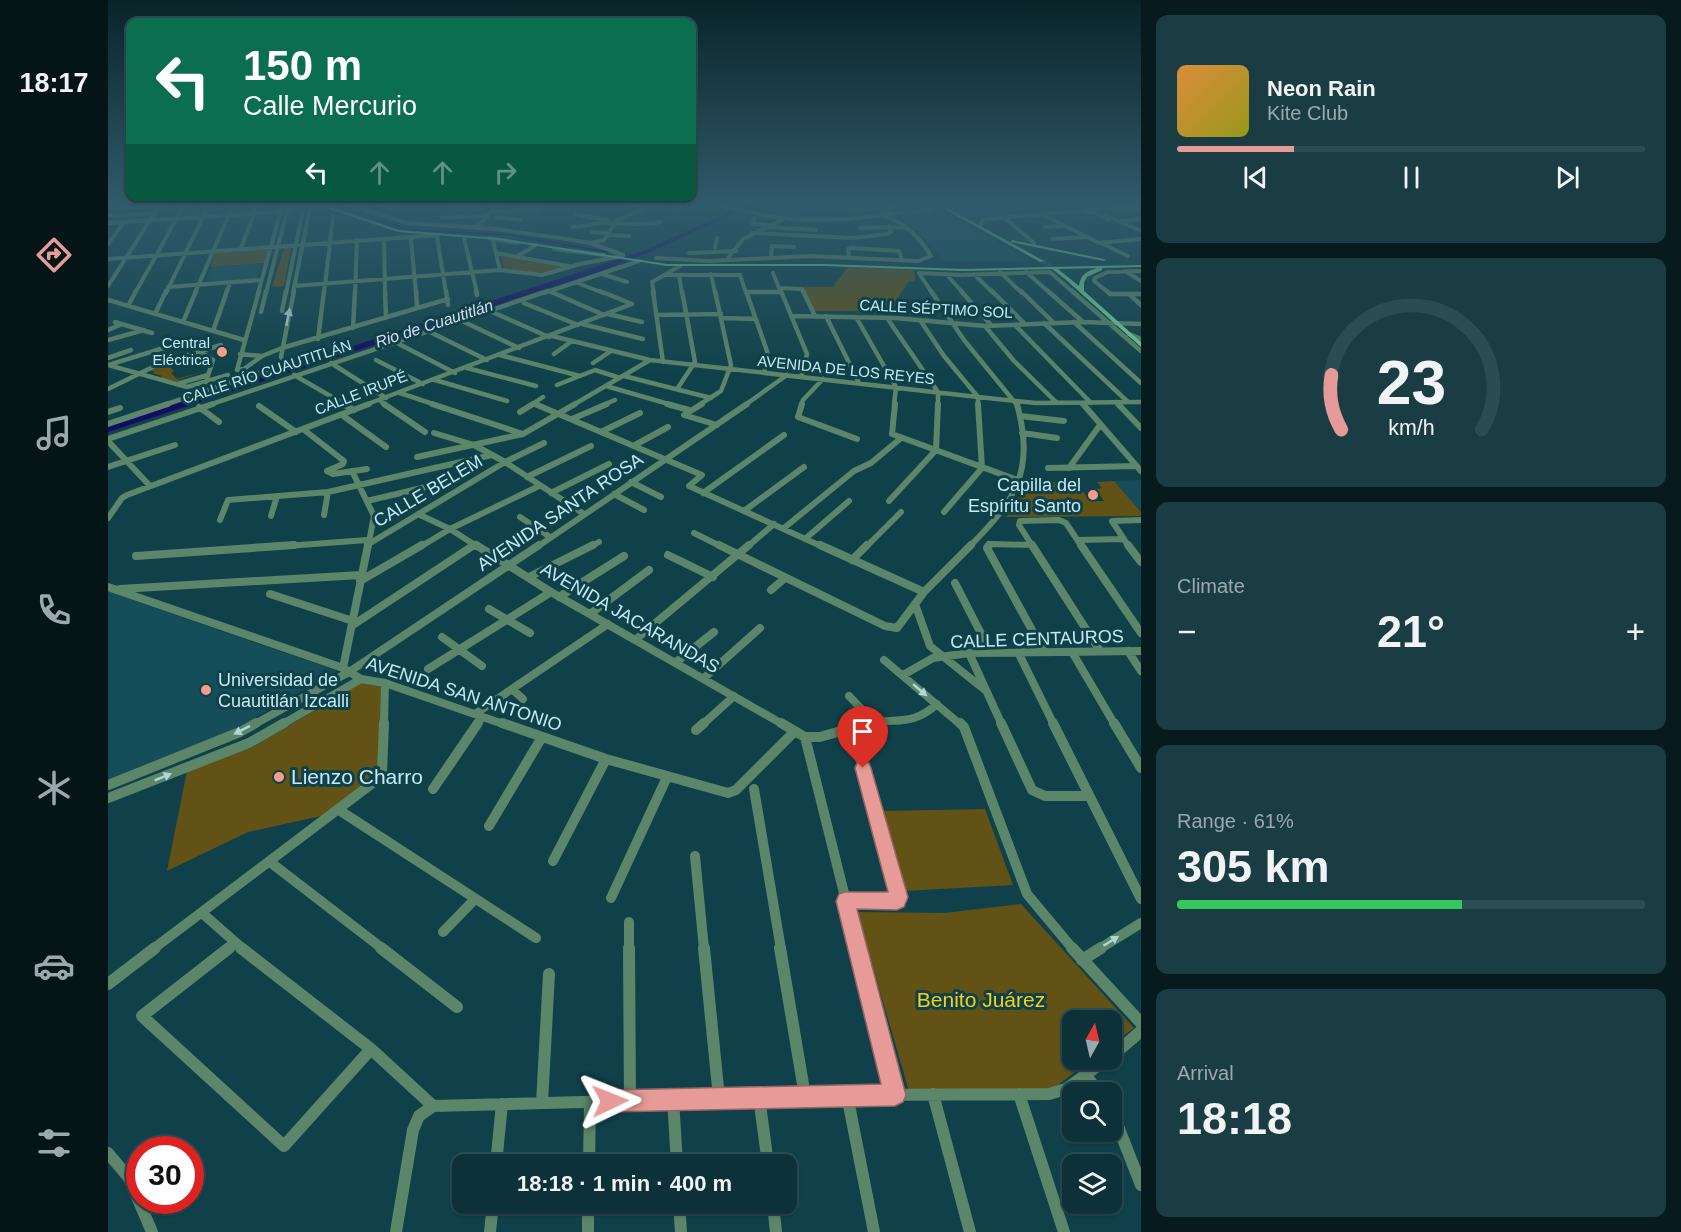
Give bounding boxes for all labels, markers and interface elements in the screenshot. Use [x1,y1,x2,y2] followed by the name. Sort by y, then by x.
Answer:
[144,42,222,120] icon: left
[243,42,362,89] text: 150 m
[19,68,89,98] text: 18:17
[1267,76,1376,101] text: Neon Rain
[243,91,417,121] text: Calle Mercurio
[1267,102,1348,124] text: Kite Club
[300,156,333,189] icon: left
[363,156,396,189] icon: ahead
[426,156,459,189] icon: ahead
[489,156,522,189] icon: right
[1239,161,1272,194] icon: previous
[1395,161,1428,194] icon: pause
[1551,161,1584,194] icon: next
[33,234,75,276] icon: directions
[373,296,495,351] water label: Rio de Cuautitlán
[859,296,1013,321] street label: CALLE SÉPTIMO SOL
[284,308,293,327] one-way arrow
[152,334,211,368] place label: Central Eléctrica
[180,336,354,407] street label: CALLE RÍO CUAUTITLÁN
[215,345,229,359] marker: Central Eléctrica
[1376,348,1446,417] text: 23
[757,352,936,387] street label: AVENIDA DE LOS REYES
[312,367,409,418] street label: CALLE IRUPÉ
[33,412,75,454] icon: music
[1388,416,1434,440] text: km/h
[473,449,647,575] street label: AVENIDA SANTA ROSA
[370,451,486,531] street label: CALLE BELEM
[968,475,1081,516] place label: Capilla del Espíritu Santo
[1086,488,1100,502] marker: Capilla del Espíritu Santo
[537,559,723,677] street label: AVENIDA JACARANDAS
[1177,575,1245,597] text: Climate
[33,589,75,631] icon: phone
[1377,606,1445,657] text: 21°
[1177,613,1196,650] text: −
[1626,613,1645,650] text: +
[950,626,1124,652] street label: CALLE CENTAUROS
[364,653,564,735] street label: AVENIDA SAN ANTONIO
[218,670,349,711] place label: Universidad de Cuautitlán Izcalli
[199,683,213,697] marker: Universidad de Cuautitlán Izcalli
[912,683,928,696] one-way arrow
[837,706,888,768] pin
[846,715,879,748] icon: arrive
[234,726,251,735] one-way arrow
[291,765,423,788] place label: Lienzo Charro
[33,767,75,809] icon: climate
[272,770,286,784] marker: Lienzo Charro
[154,772,172,782] one-way arrow
[1177,810,1294,832] text: Range · 61%
[1177,841,1330,892] text: 305 km
[1103,936,1119,947] one-way arrow
[33,945,75,987] icon: car
[917,988,1045,1011] park label: Benito Juárez
[1062,1010,1122,1070] north arrow
[1062,1010,1122,1214] map controls
[1177,1062,1234,1084] text: Arrival
[578,1069,642,1133] position arrow
[1062,1082,1122,1142] button: search
[1177,1093,1292,1144] text: 18:18
[33,1122,75,1164] icon: filters
[126,1136,204,1214] speed limit sign: 30
[1062,1154,1122,1214] button: layers
[517,1171,732,1196] text: 18:18 · 1 min · 400 m

